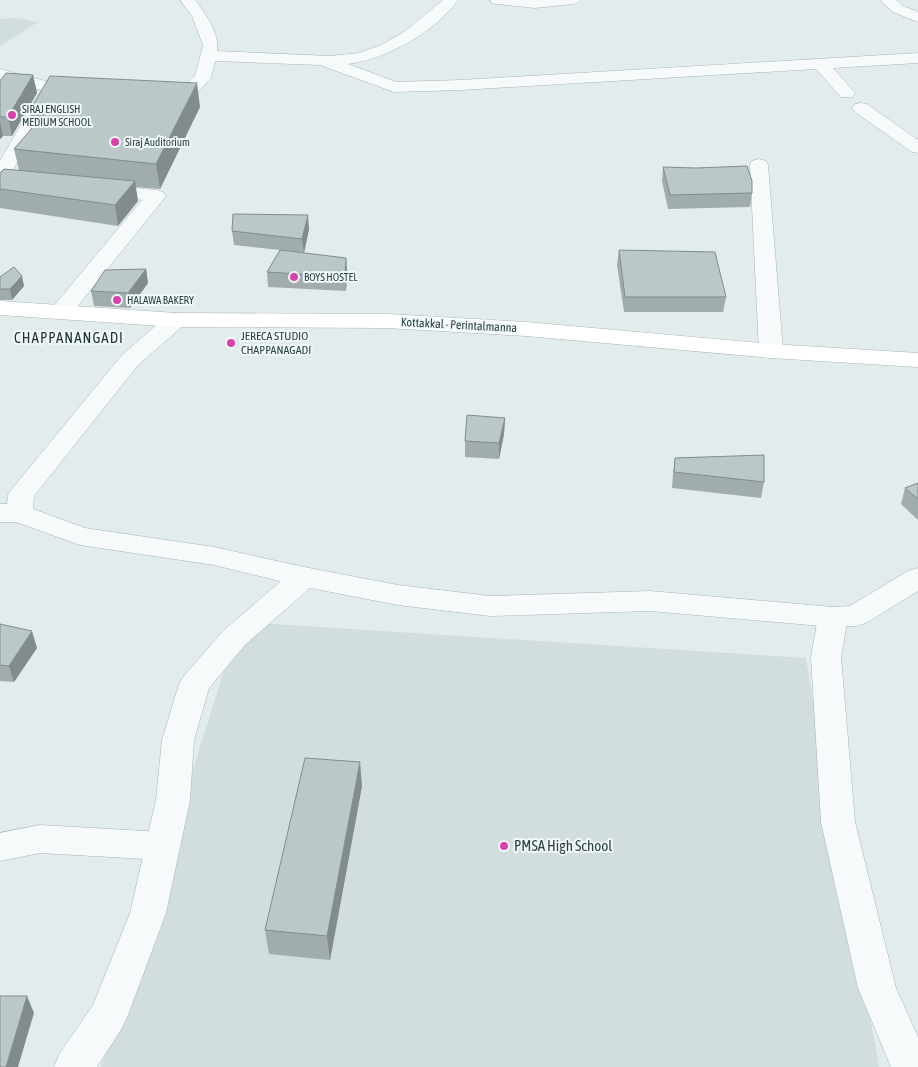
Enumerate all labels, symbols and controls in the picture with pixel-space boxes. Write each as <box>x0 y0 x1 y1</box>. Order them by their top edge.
place label: SIRAJ ENGLISH MEDIUM SCHOOL <box>22 103 92 128</box>
marker: SIRAJ ENGLISH MEDIUM SCHOOL <box>6 109 18 121</box>
marker: Siraj Auditorium <box>109 136 121 148</box>
place label: Siraj Auditorium <box>125 136 190 148</box>
marker: BOYS HOSTEL <box>288 271 300 283</box>
place label: BOYS HOSTEL <box>304 271 358 283</box>
marker: HALAWA BAKERY <box>111 294 123 306</box>
place label: HALAWA BAKERY <box>127 294 194 306</box>
street label: Kottakkal - Perintalmanna <box>401 315 517 335</box>
district label: CHAPPANANGADI <box>14 329 124 346</box>
place label: JERECA STUDIO CHAPPANAGADI <box>241 329 311 357</box>
marker: JERECA STUDIO CHAPPANAGADI <box>225 337 237 349</box>
place label: PMSA High School <box>514 837 612 854</box>
marker: PMSA High School <box>498 840 510 852</box>

